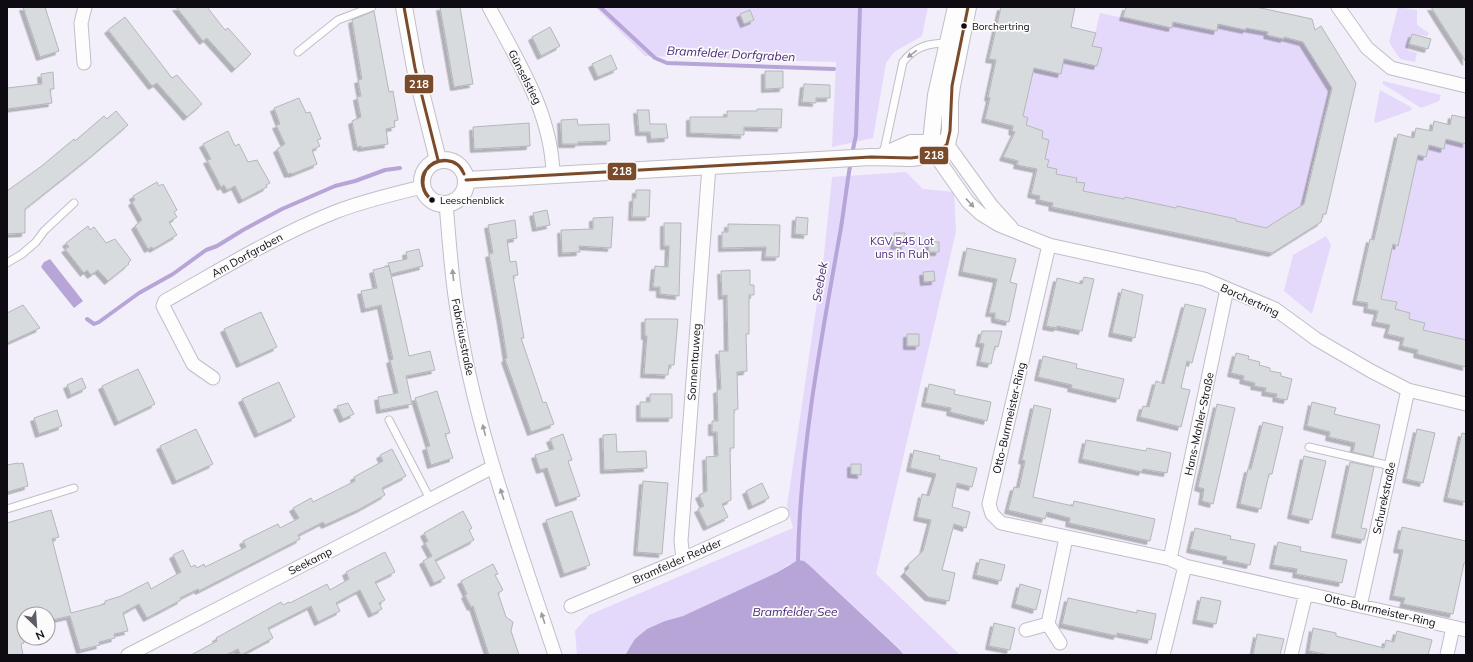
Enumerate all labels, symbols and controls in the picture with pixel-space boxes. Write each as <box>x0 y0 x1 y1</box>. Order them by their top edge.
place label: Borchertring <box>972 20 1030 33</box>
marker: Borchertring <box>959 21 969 31</box>
water label: Bramfelder Dorfgraben <box>666 43 796 64</box>
street label: Günselstieg <box>505 47 545 107</box>
one-way arrow <box>907 49 917 57</box>
line badge: 218 <box>404 74 434 94</box>
text: 218 <box>409 77 429 91</box>
line badge: 218 <box>919 146 949 165</box>
text: 218 <box>924 148 944 162</box>
line badge: 218 <box>607 162 637 181</box>
text: 218 <box>612 164 632 178</box>
place label: Leeschenblick <box>440 194 505 207</box>
marker: Leeschenblick <box>427 195 437 205</box>
one-way arrow <box>965 198 974 208</box>
street label: Am Dorfgraben <box>209 230 285 280</box>
park label: KGV 545 Lot uns in Ruh <box>870 234 934 261</box>
water label: Seebek <box>809 260 831 303</box>
one-way arrow <box>450 269 456 281</box>
street label: Borchertring <box>1218 280 1282 320</box>
street label: Fabriciusstraße <box>449 297 477 377</box>
street label: Sonnentauweg <box>684 323 704 401</box>
street label: Otto-Burrmeister-Ring <box>989 361 1029 475</box>
street label: Hans-Mahler-Straße <box>1181 371 1217 477</box>
one-way arrow <box>480 423 486 436</box>
street label: Schurekstraße <box>1370 461 1398 535</box>
one-way arrow <box>499 488 505 500</box>
street label: Bramfelder Redder <box>630 535 724 587</box>
street label: Seekamp <box>286 544 335 578</box>
street label: Otto-Burrmeister-Ring <box>1323 590 1437 630</box>
water label: Bramfelder See <box>752 604 838 619</box>
north arrow <box>16 606 56 646</box>
one-way arrow <box>540 612 546 624</box>
text: N <box>34 627 47 643</box>

